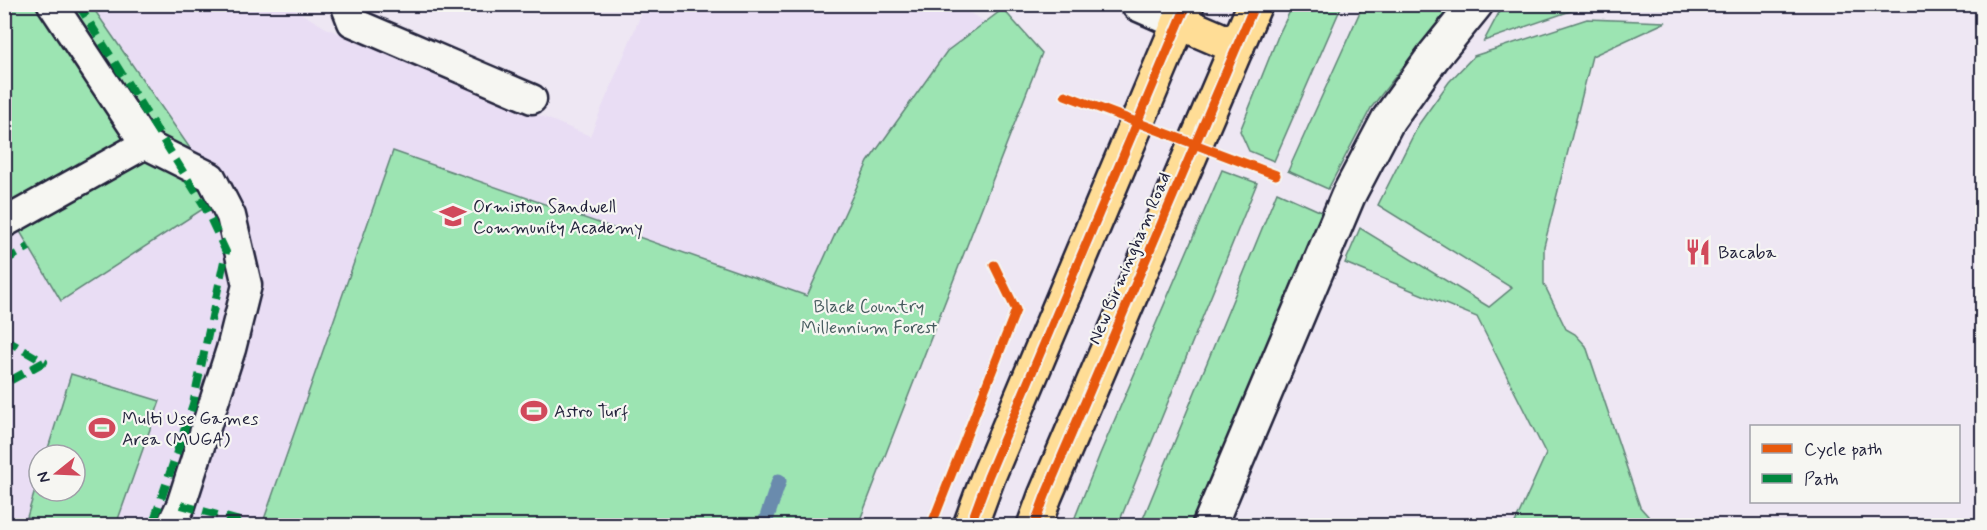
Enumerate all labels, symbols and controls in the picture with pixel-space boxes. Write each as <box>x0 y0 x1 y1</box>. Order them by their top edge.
street label: New Birmingham Road <box>1083 169 1177 348</box>
place label: Ormiston Sandwell Community Academy <box>473 195 643 240</box>
school or university icon: Ormiston Sandwell Community Academy <box>438 201 468 231</box>
restaurant icon: Bacaba <box>1683 237 1713 267</box>
place label: Bacaba <box>1718 241 1776 265</box>
park label: Black Country Millennium Forest <box>801 295 938 340</box>
sports icon: Astro Turf <box>519 396 549 426</box>
place label: Astro Turf <box>554 400 628 424</box>
place label: Multi Use Games Area (MUGA) <box>122 407 258 452</box>
sports icon: Multi Use Games Area (MUGA) <box>87 413 117 443</box>
legend <box>1750 425 1960 503</box>
text: Cycle path <box>1804 438 1882 462</box>
north arrow <box>27 443 87 503</box>
text: Path <box>1804 468 1839 492</box>
text: N <box>33 469 56 485</box>

